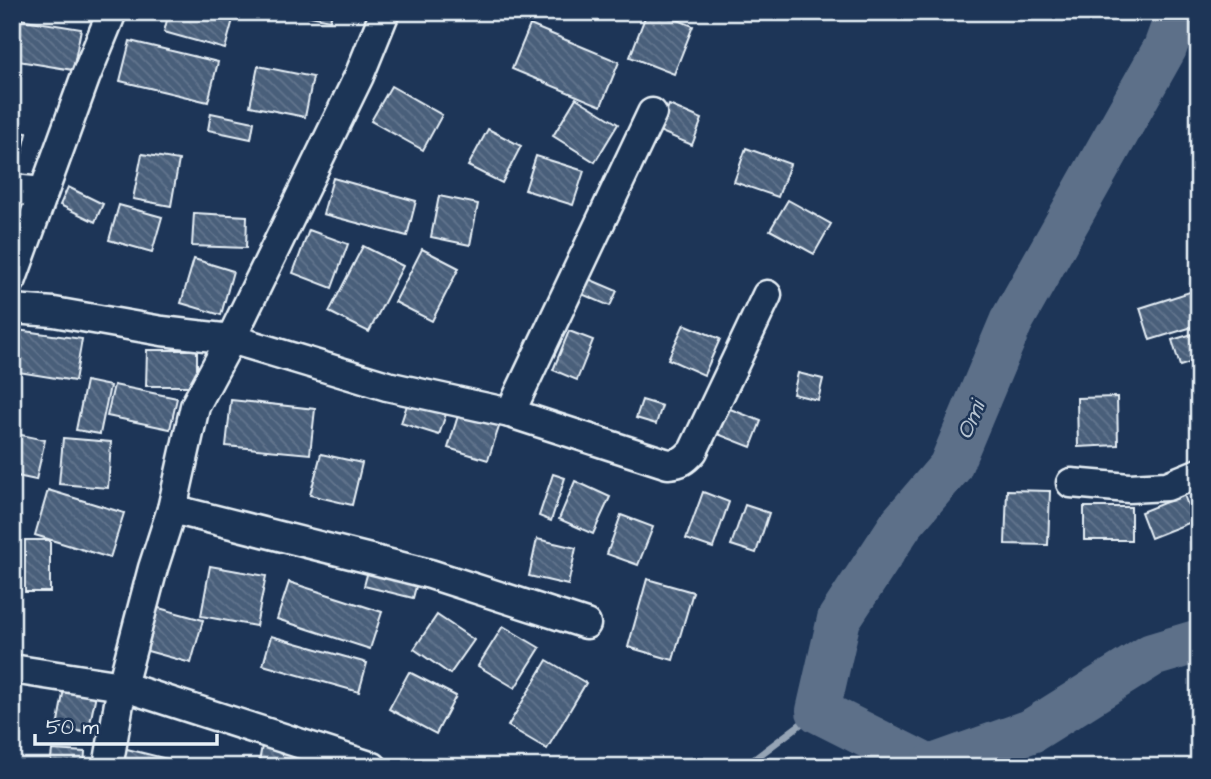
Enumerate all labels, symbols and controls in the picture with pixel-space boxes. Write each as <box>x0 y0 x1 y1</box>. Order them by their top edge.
water label: Omi <box>948 393 995 445</box>
scale bar <box>35 702 217 746</box>
text: 50 m <box>46 713 100 742</box>

